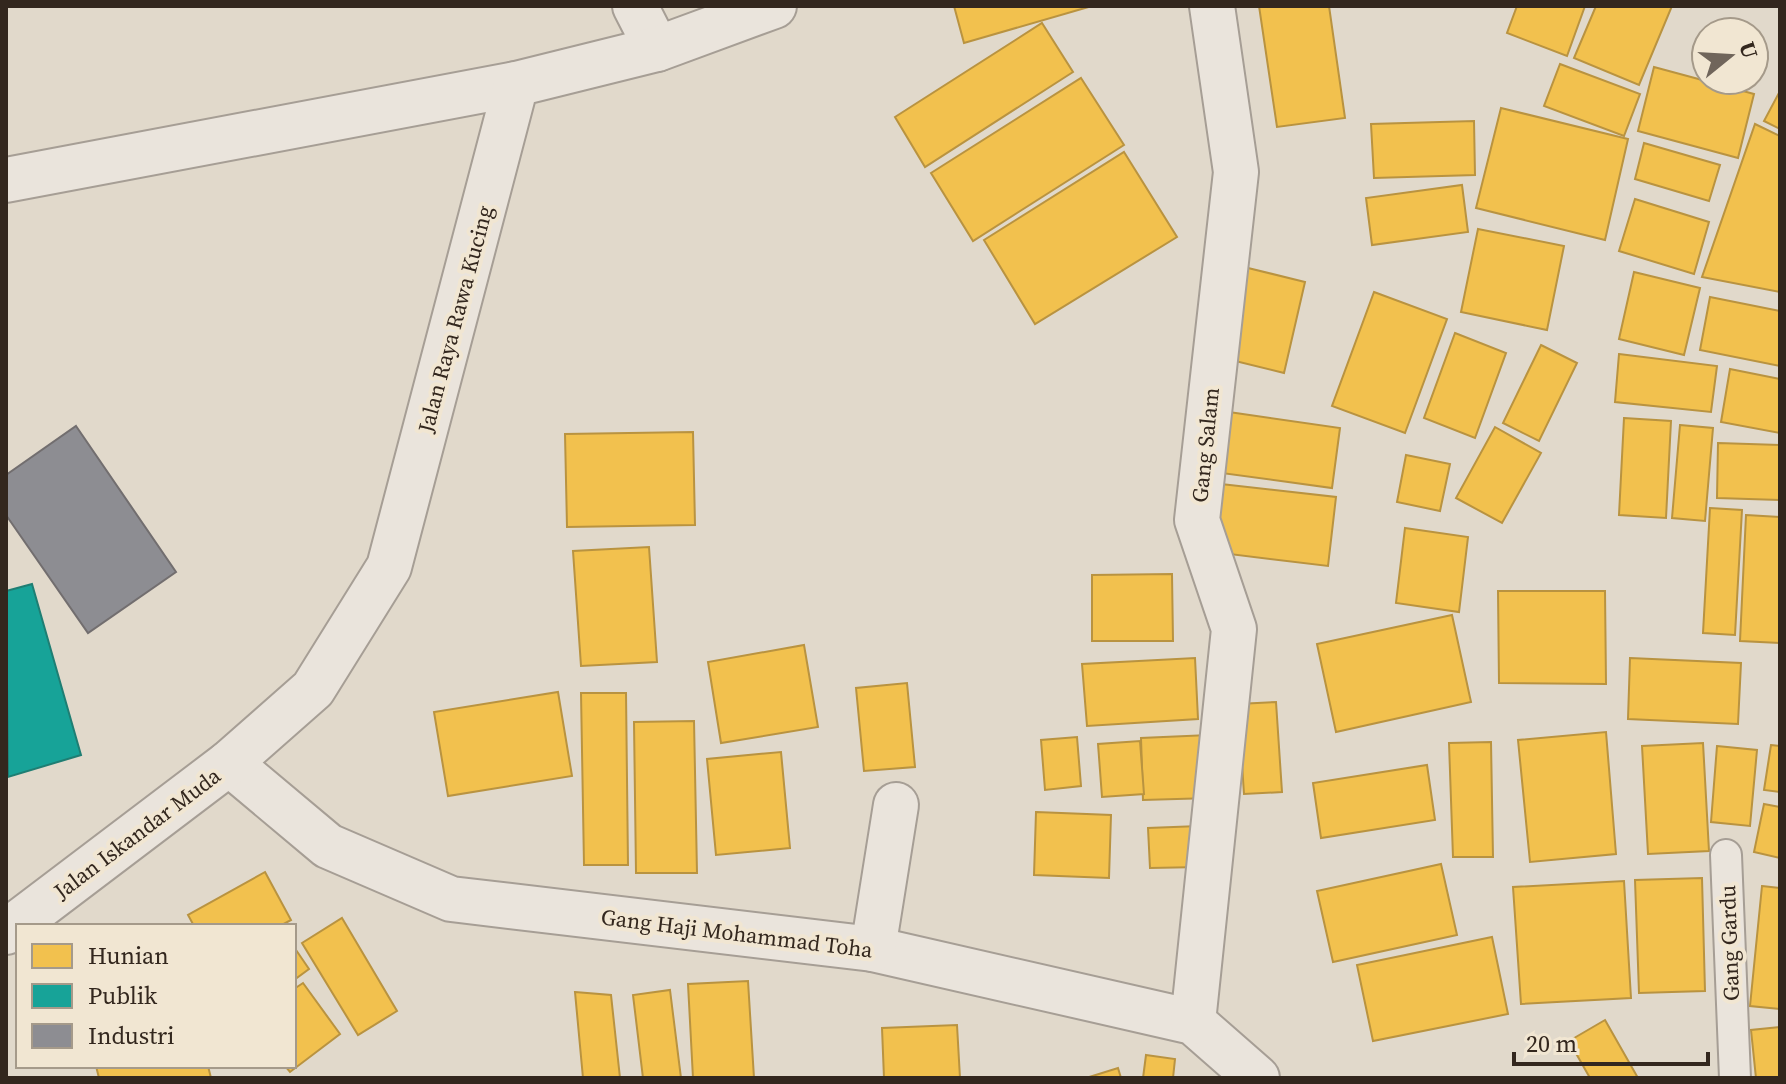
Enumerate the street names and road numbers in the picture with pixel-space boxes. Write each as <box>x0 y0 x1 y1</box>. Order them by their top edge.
street label: Jalan Raya Rawa Kucing <box>410 202 500 437</box>
street label: Gang Salam <box>1184 386 1226 504</box>
street label: Jalan Iskandar Muda <box>47 760 227 906</box>
street label: Gang Gardu <box>1712 884 1746 1002</box>
street label: Gang Haji Mohammad Toha <box>599 901 875 965</box>

